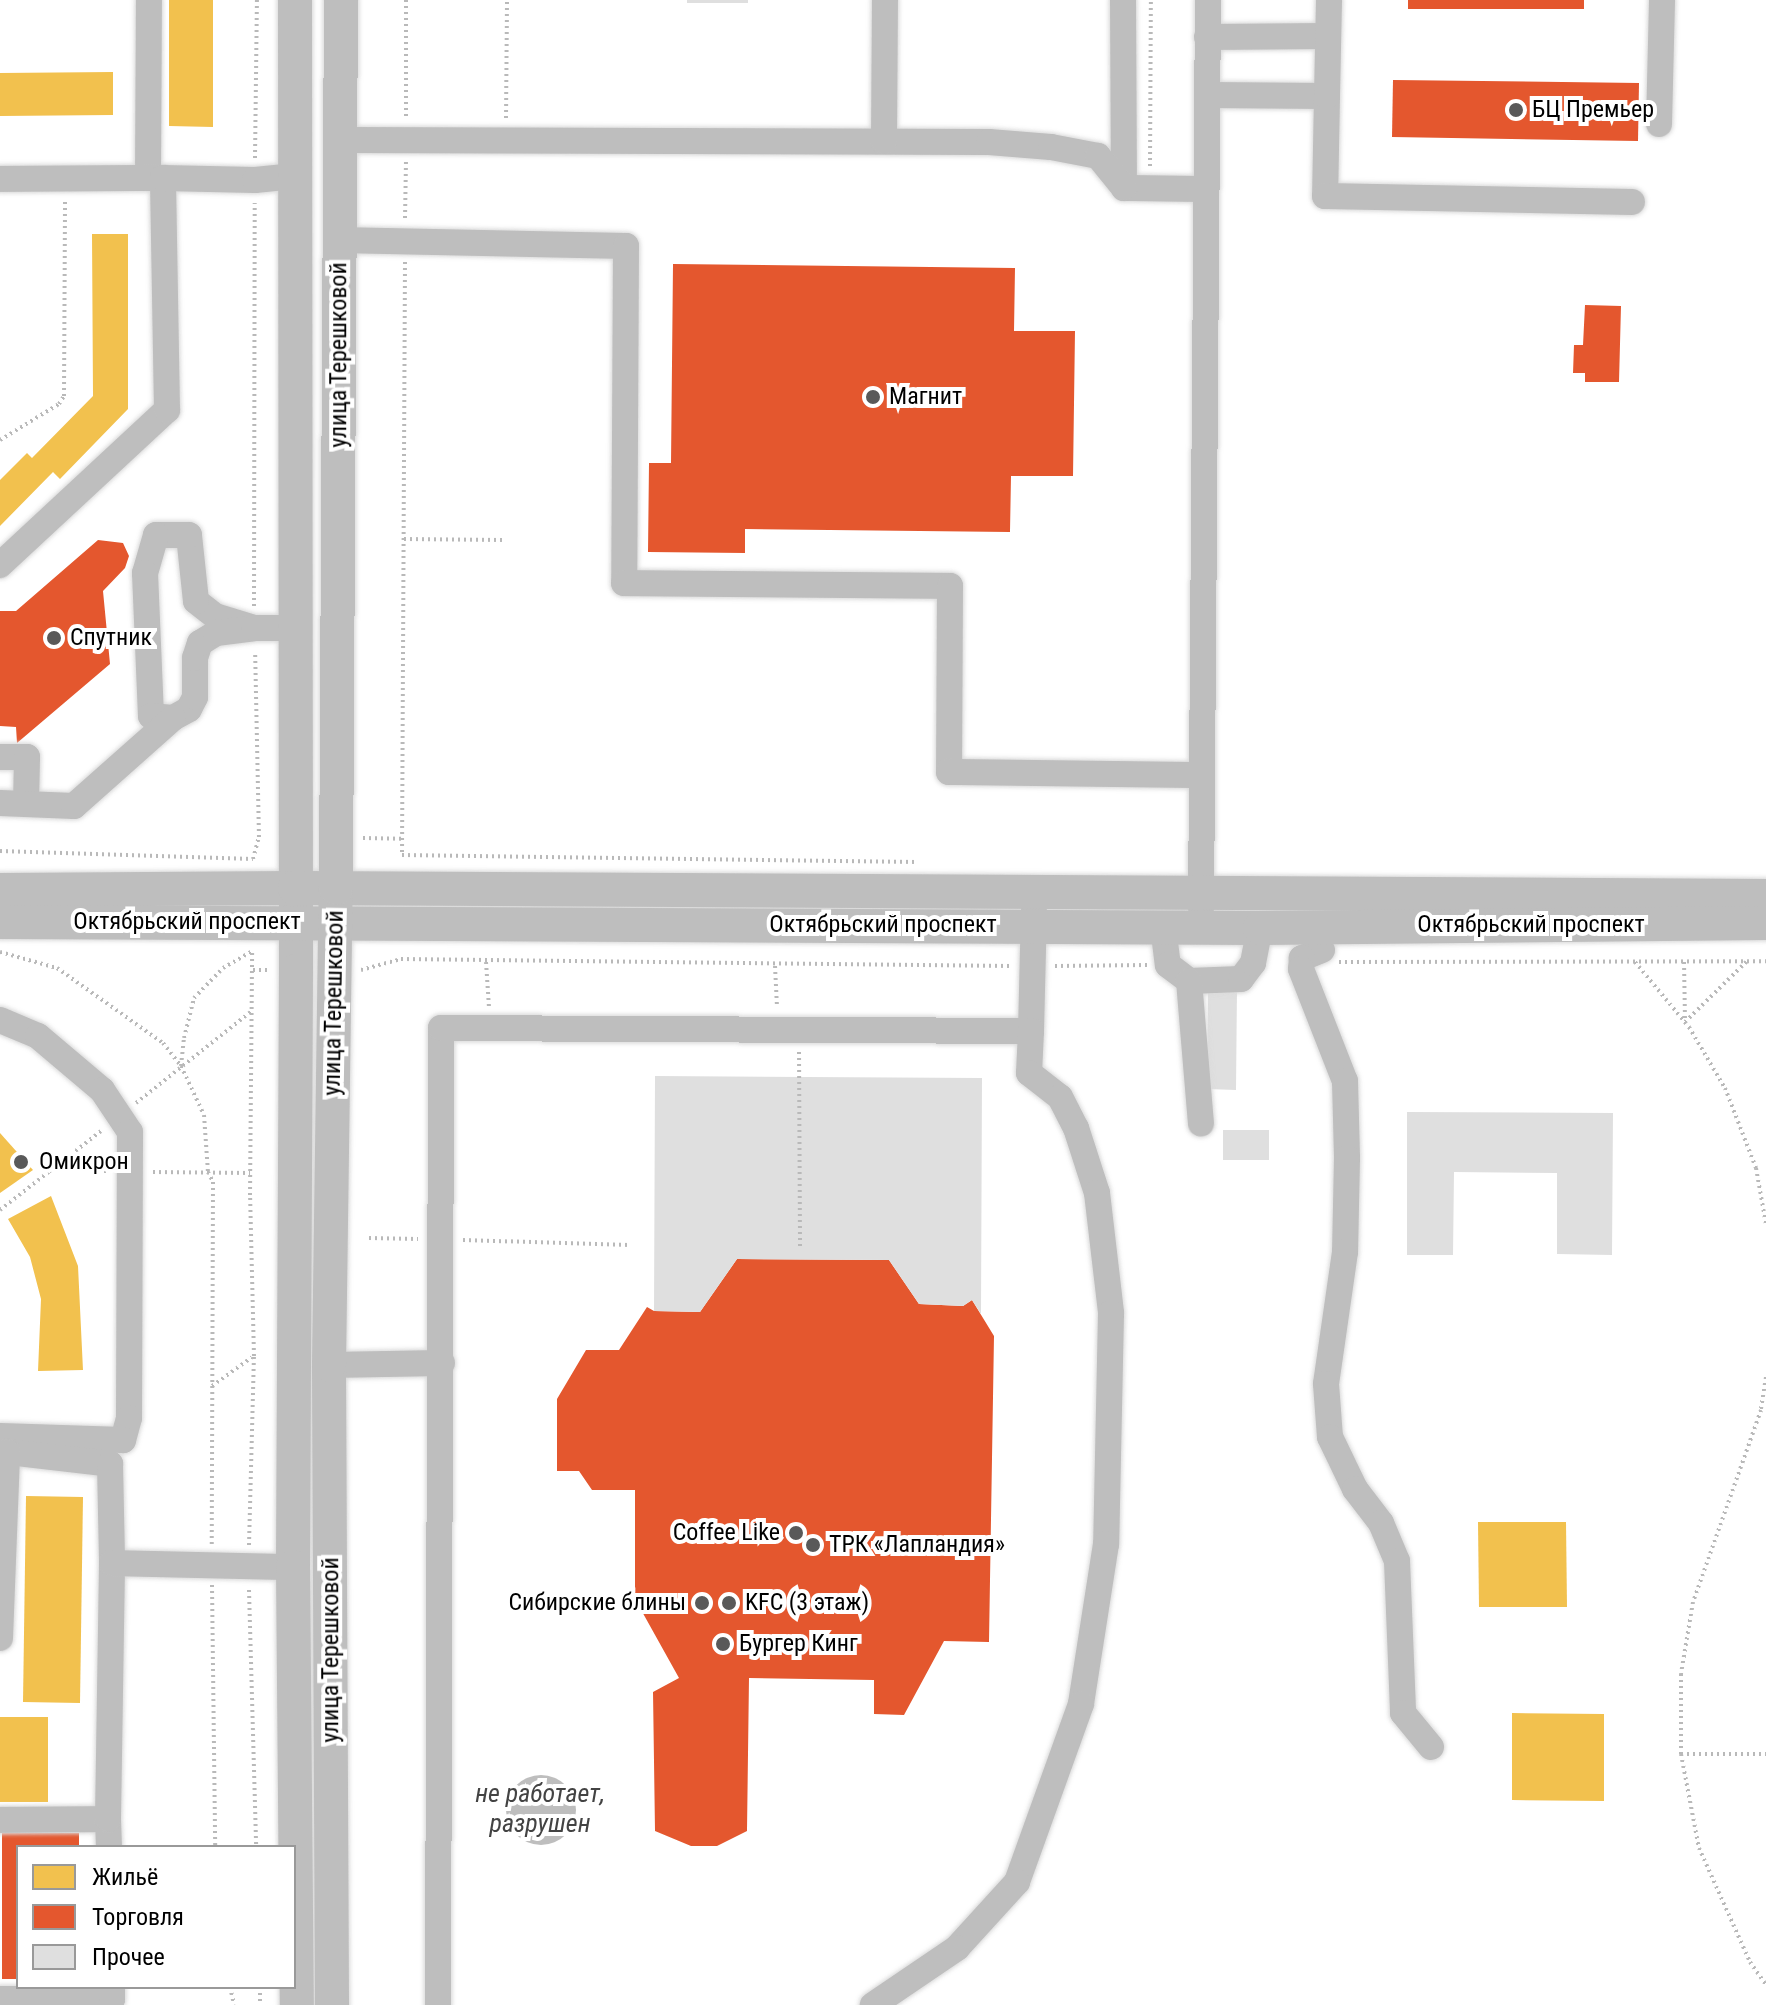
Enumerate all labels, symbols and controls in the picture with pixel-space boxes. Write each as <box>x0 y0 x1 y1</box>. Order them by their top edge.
place label: БЦ Премьер <box>1532 96 1654 124</box>
marker: БЦ Премьер <box>1507 101 1525 119</box>
street label: улица Терешковой <box>325 262 353 448</box>
place label: Магнит <box>889 383 962 411</box>
marker: Магнит <box>864 388 882 406</box>
place label: Спутник <box>70 624 152 652</box>
marker: Спутник <box>45 629 63 647</box>
street label: Октябрьский проспект <box>73 908 301 936</box>
street label: улица Терешковой <box>318 910 350 1096</box>
street label: Октябрьский проспект <box>769 911 997 939</box>
street label: Октябрьский проспект <box>1417 911 1645 939</box>
place label: Омикрон <box>39 1148 129 1176</box>
marker: Омикрон <box>10 1151 32 1173</box>
place label: Coffee Like <box>673 1519 780 1547</box>
marker: Coffee Like <box>787 1524 805 1542</box>
place label: ТРК «Лапландия» <box>829 1531 1005 1559</box>
marker: ТРК «Лапландия» <box>804 1536 822 1554</box>
street label: улица Терешковой <box>317 1557 345 1743</box>
place label: Сибирские блины <box>508 1589 686 1617</box>
place label: KFC (3 этаж) <box>745 1589 869 1617</box>
marker: Сибирские блины <box>693 1594 711 1612</box>
marker: KFC (3 этаж) <box>720 1594 738 1612</box>
place label: Бургер Кинг <box>739 1630 858 1658</box>
marker: Бургер Кинг <box>714 1635 732 1653</box>
water label: не работает, разрушен <box>475 1778 605 1840</box>
legend <box>16 1845 296 1989</box>
text: Жильё <box>92 1863 158 1891</box>
text: Торговля <box>92 1903 184 1931</box>
text: Прочее <box>92 1943 165 1971</box>

